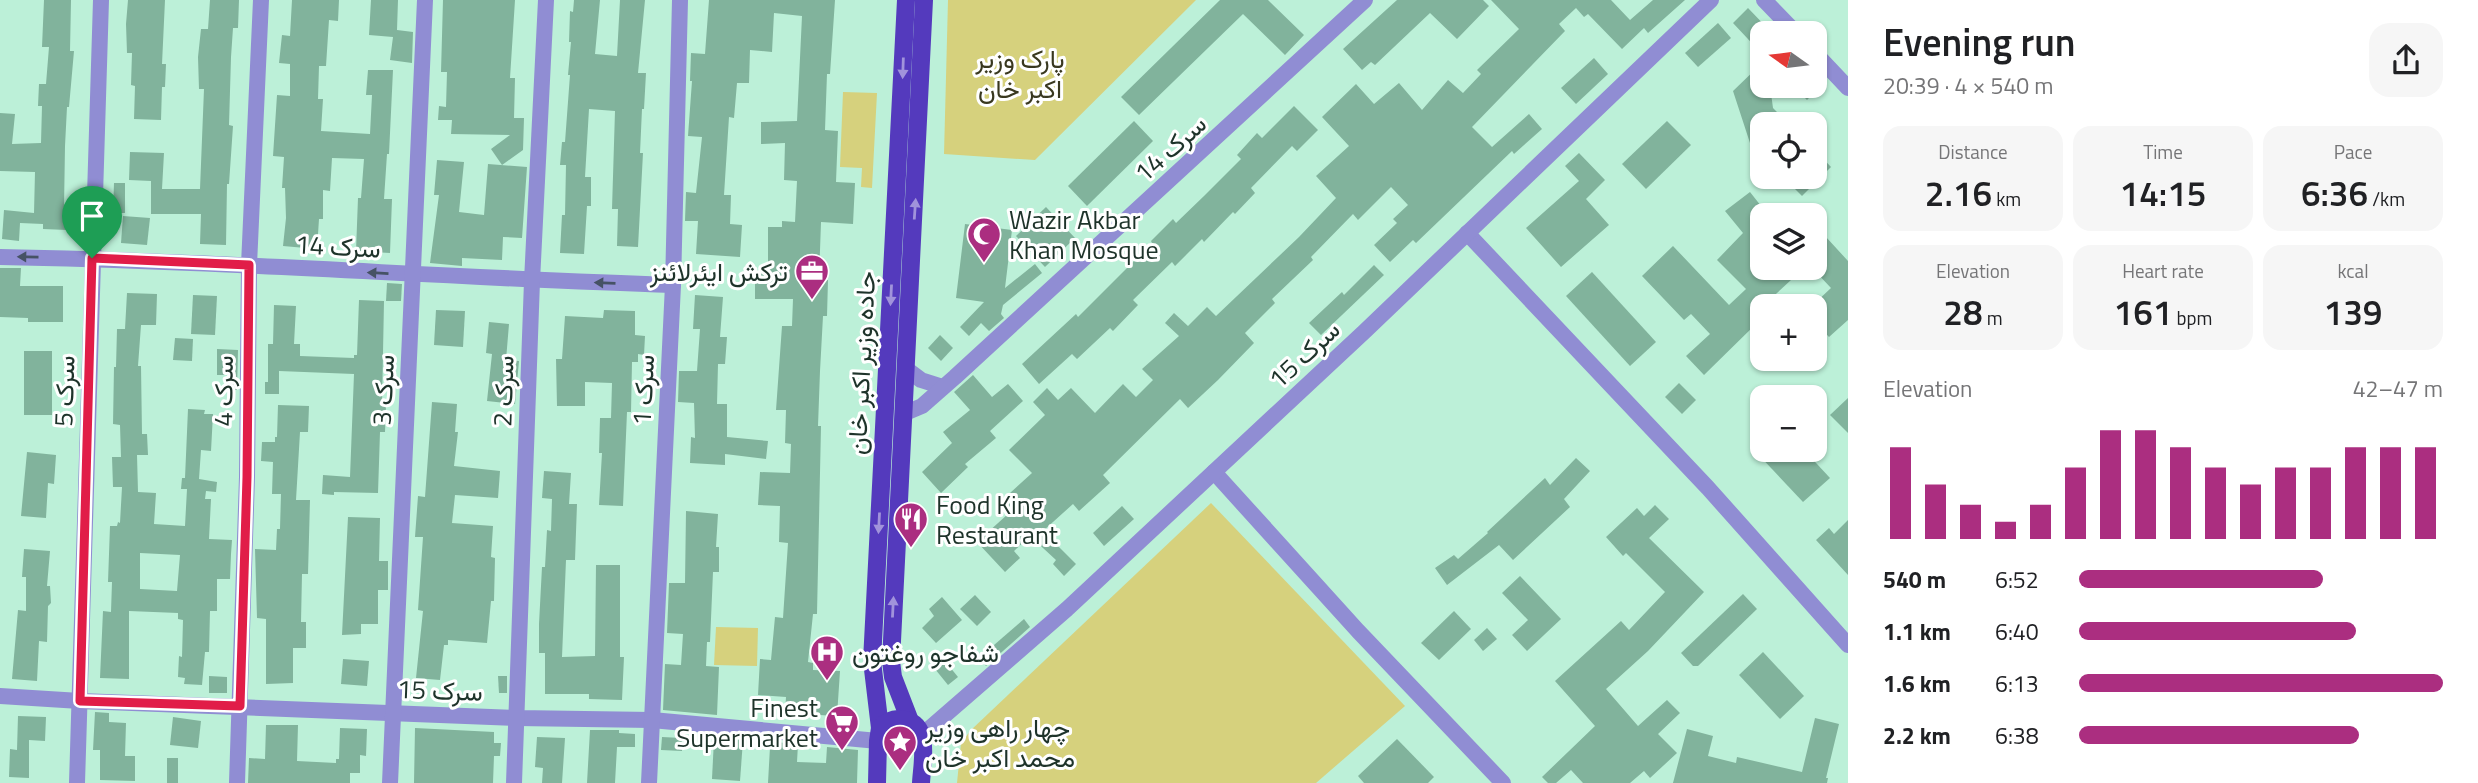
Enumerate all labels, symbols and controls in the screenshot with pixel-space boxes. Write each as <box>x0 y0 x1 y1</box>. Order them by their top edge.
text: Evening run <box>1883 13 2076 71</box>
north arrow <box>1750 21 1827 98</box>
map controls <box>1750 21 1827 462</box>
button: share <box>2369 23 2443 97</box>
park label: پارک وزیر اکبر خان <box>974 39 1065 108</box>
one-way arrow <box>898 57 909 79</box>
text: 20:39 · 4 × 540 m <box>1883 68 2053 103</box>
street label: سرک 14 <box>1125 105 1215 191</box>
button: locate <box>1750 112 1827 189</box>
text: Distance <box>1938 137 2008 166</box>
text: Time <box>2143 137 2183 166</box>
text: Pace <box>2334 137 2372 166</box>
text: 2.16 <box>1925 166 1992 220</box>
text: 14:15 <box>2120 166 2206 220</box>
text: 6:36 <box>2301 166 2368 220</box>
text: km <box>1992 184 2021 213</box>
text: /km <box>2368 184 2405 213</box>
pin <box>62 186 122 258</box>
icon: arrive <box>73 197 111 235</box>
one-way arrow <box>910 198 921 220</box>
place label: Wazir Akbar Khan Mosque <box>1009 200 1159 269</box>
button: layers <box>1750 203 1827 280</box>
mosque icon: Wazir Akbar Khan Mosque <box>965 215 1003 264</box>
street label: سرک 14 <box>294 224 382 268</box>
one-way arrow <box>17 251 39 263</box>
place label: ترکش ایئرلائنز <box>649 252 788 291</box>
office icon: ترکش ایئرلائنز <box>793 252 831 301</box>
text: Elevation <box>1936 256 2010 285</box>
text: Heart rate <box>2122 256 2204 285</box>
text: kcal <box>2337 256 2369 285</box>
one-way arrow <box>366 267 388 278</box>
street label: جاده وزیر اکبر خان <box>837 270 885 456</box>
one-way arrow <box>594 277 616 288</box>
one-way arrow <box>886 285 897 307</box>
text: 28 <box>1943 285 1983 339</box>
text: 161 <box>2114 285 2172 339</box>
text: 139 <box>2324 285 2382 339</box>
button: + <box>1750 294 1827 371</box>
text: m <box>1983 303 2003 332</box>
text: bpm <box>2172 303 2212 332</box>
street label: سرک 15 <box>1259 310 1349 398</box>
street label: سرک 3 <box>362 353 404 427</box>
street label: سرک 1 <box>622 353 664 427</box>
street label: سرک 5 <box>43 355 85 427</box>
street label: سرک 4 <box>203 355 243 427</box>
street label: سرک 2 <box>482 355 524 427</box>
text: Elevation <box>1883 371 1972 406</box>
text: 42–47 m <box>2353 371 2443 406</box>
button: − <box>1750 385 1827 462</box>
place label: Food King Restaurant <box>936 485 1058 554</box>
restaurant icon: Food King Restaurant <box>892 500 930 549</box>
one-way arrow <box>873 512 884 534</box>
text: 540 m <box>1883 562 1946 597</box>
text: 6:52 <box>1995 562 2039 597</box>
one-way arrow <box>888 596 899 618</box>
text: 1.1 km <box>1883 614 1951 649</box>
text: 6:40 <box>1995 614 2039 649</box>
hospital icon: شفاجو روغتون <box>808 633 846 682</box>
place label: شفاجو روغتون <box>852 633 999 672</box>
text: 1.6 km <box>1883 666 1951 701</box>
text: 6:13 <box>1995 666 2039 701</box>
street label: سرک 15 <box>396 669 484 711</box>
place label: Finest Supermarket <box>676 688 818 757</box>
supermarket icon: Finest Supermarket <box>823 703 861 752</box>
place label: چهار راهی وزیر محمد اکبر خان <box>924 708 1075 777</box>
text: 2.2 km <box>1883 718 1951 753</box>
text: 6:38 <box>1995 718 2039 753</box>
place icon: چهار راهی وزیر محمد اکبر خان <box>881 723 919 772</box>

